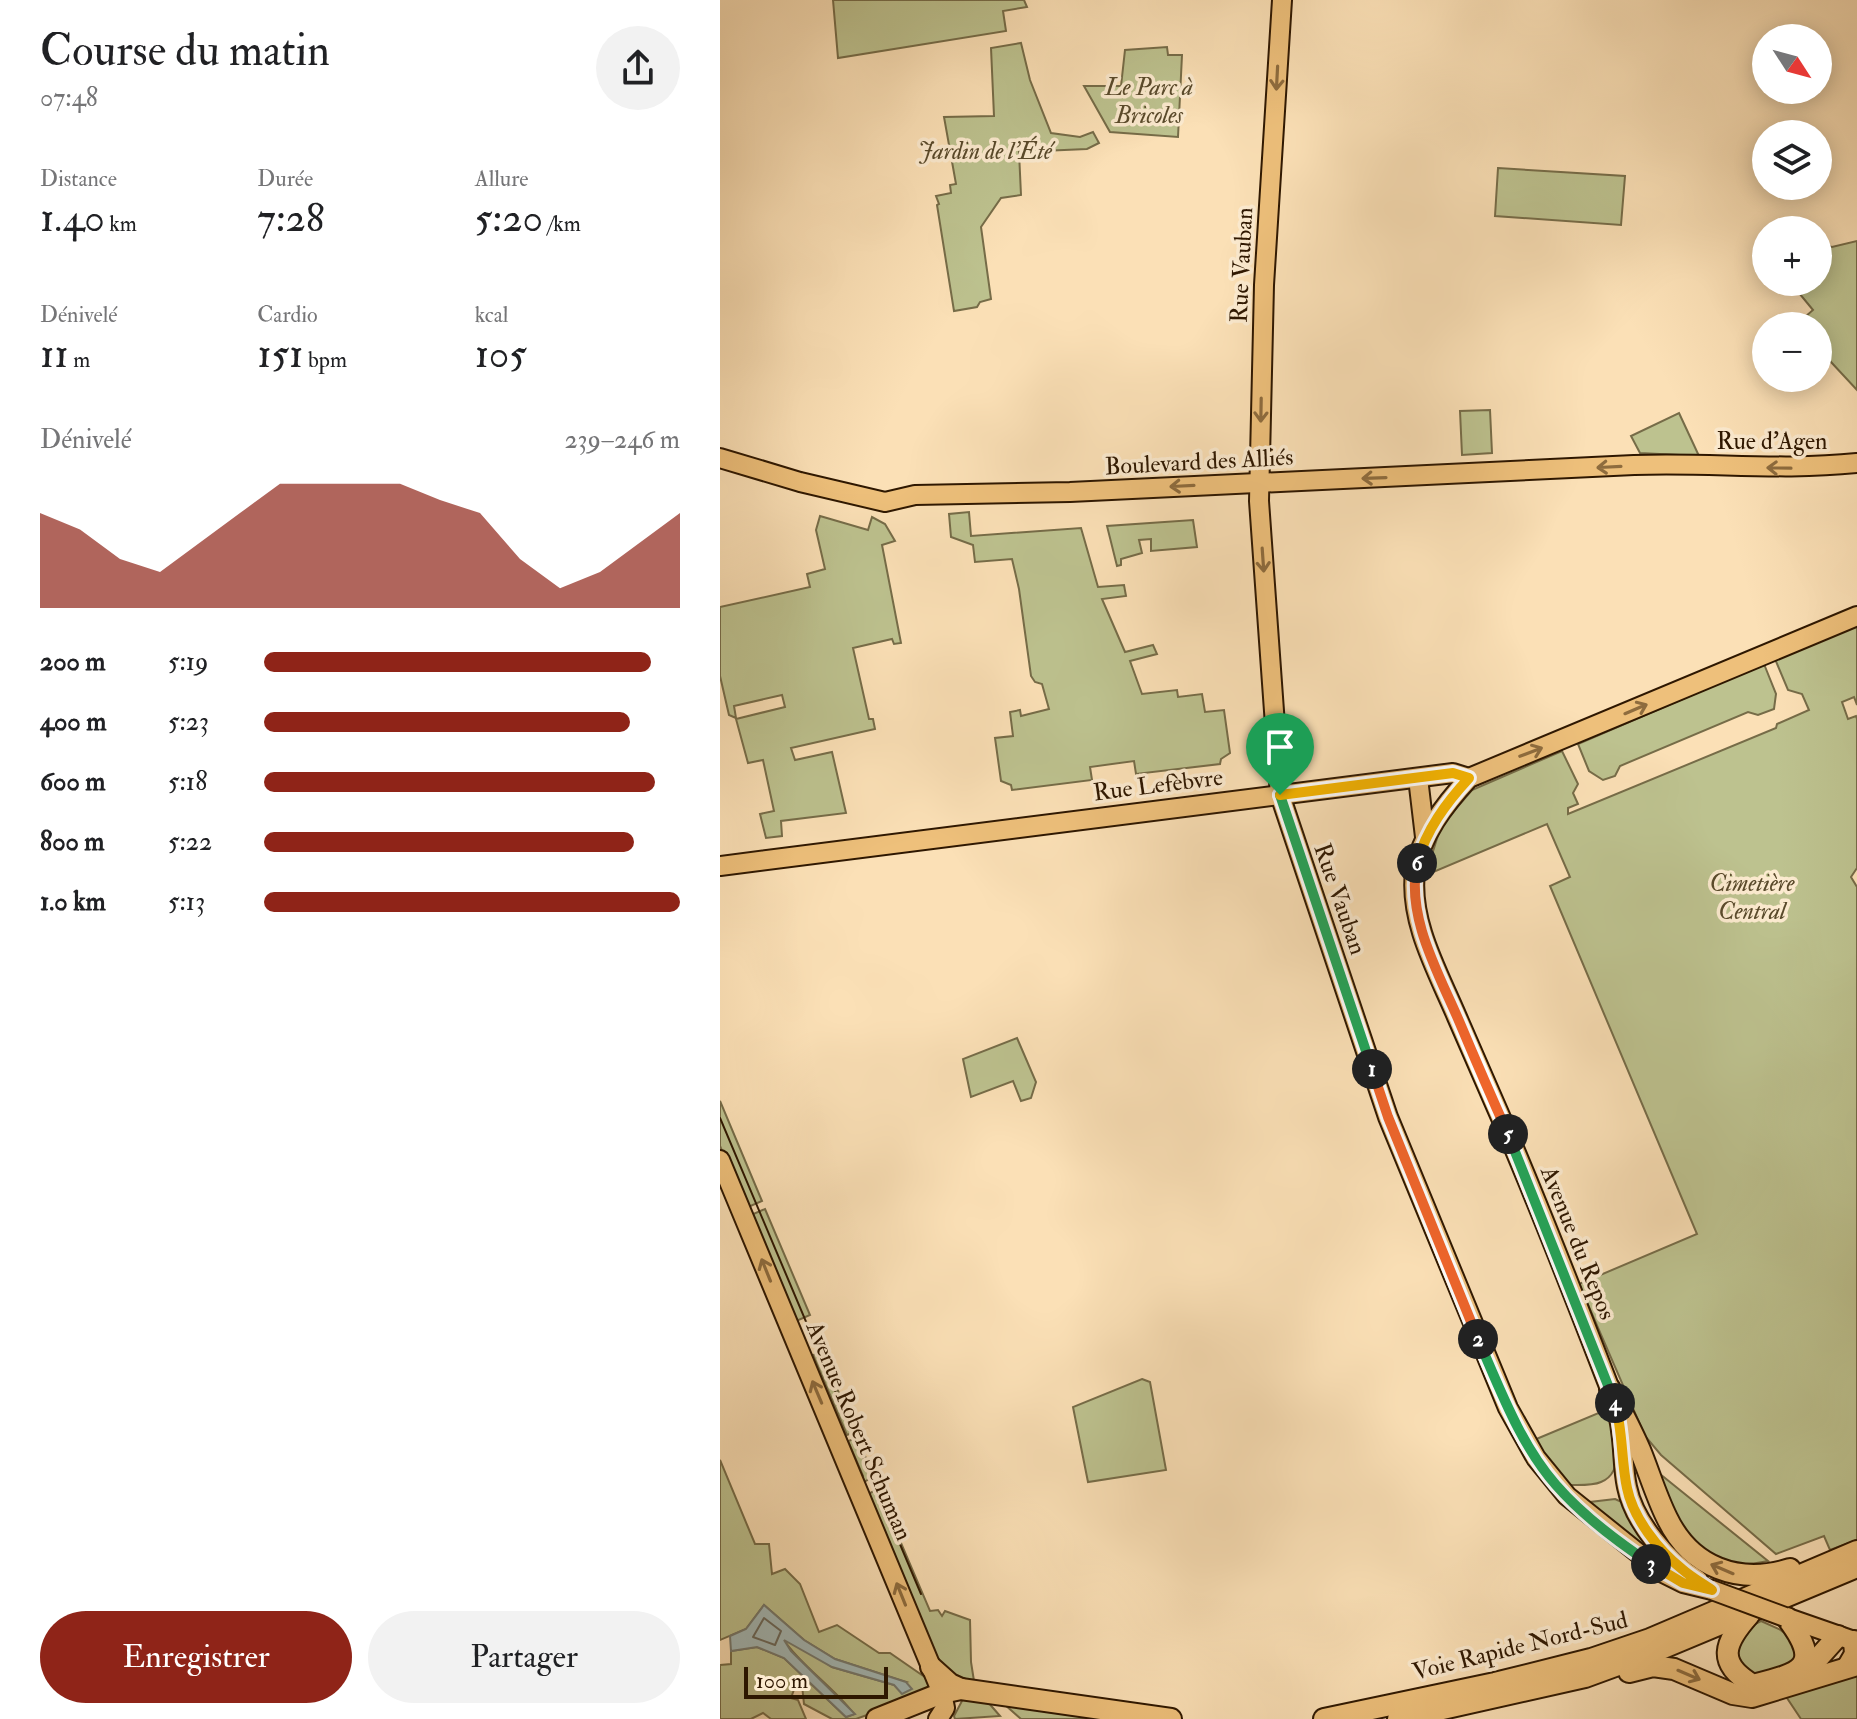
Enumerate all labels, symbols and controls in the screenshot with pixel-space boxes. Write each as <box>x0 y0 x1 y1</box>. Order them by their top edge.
text: Course du matin <box>40 24 330 79</box>
north arrow <box>1752 24 1832 104</box>
map controls <box>1752 24 1832 392</box>
button: share <box>596 26 680 110</box>
one-way arrow <box>1269 64 1284 91</box>
park label: Le Parc à Bricoles <box>1104 72 1193 131</box>
text: 07:48 <box>40 82 98 114</box>
button: layers <box>1752 120 1832 200</box>
park label: Jardin de l'Été <box>918 135 1056 167</box>
text: Distance <box>40 165 117 193</box>
text: Durée <box>257 165 313 193</box>
text: Allure <box>475 165 529 193</box>
text: 1.40 <box>40 193 105 244</box>
text: 7:28 <box>257 193 325 244</box>
text: 5:20 <box>475 193 543 244</box>
street label: Rue Vauban <box>1223 206 1261 324</box>
text: km <box>105 210 137 238</box>
text: /km <box>543 210 581 238</box>
button: + <box>1752 216 1832 296</box>
text: Dénivelé <box>40 301 117 329</box>
text: Cardio <box>257 301 318 329</box>
text: kcal <box>475 301 508 329</box>
button: − <box>1752 312 1832 392</box>
text: 11 <box>40 329 69 380</box>
text: 151 <box>257 329 303 380</box>
text: 105 <box>475 329 527 380</box>
text: m <box>69 346 90 374</box>
text: bpm <box>303 346 347 374</box>
one-way arrow <box>1254 396 1269 423</box>
text: Dénivelé <box>40 424 132 456</box>
text: 239–246 m <box>564 424 680 456</box>
street label: Rue d'Agen <box>1717 426 1827 457</box>
street label: Boulevard des Alliés <box>1104 442 1294 482</box>
one-way arrow <box>1596 459 1623 474</box>
one-way arrow <box>1766 460 1793 475</box>
one-way arrow <box>1361 470 1388 485</box>
one-way arrow <box>1169 479 1196 494</box>
one-way arrow <box>1256 546 1271 573</box>
text: 200 m <box>40 646 105 678</box>
text: 5:19 <box>168 646 208 678</box>
one-way arrow <box>1624 700 1648 715</box>
text: 400 m <box>40 706 106 738</box>
text: 5:23 <box>168 706 209 738</box>
pin <box>1246 713 1314 795</box>
icon: arrive <box>1258 725 1302 769</box>
one-way arrow <box>1518 743 1543 758</box>
street label: Rue Lefèbvre <box>1091 762 1225 808</box>
text: 600 m <box>40 766 105 798</box>
text: 5:18 <box>168 766 207 798</box>
text: 800 m <box>40 826 105 858</box>
text: 5:22 <box>168 826 212 858</box>
street label: Rue Vauban <box>1307 839 1373 959</box>
pin: 6 <box>1397 843 1437 883</box>
text: 6 <box>1411 849 1423 877</box>
park label: Cimetière Central <box>1710 868 1795 927</box>
text: 1.0 km <box>40 886 106 918</box>
text: 5:13 <box>168 886 205 918</box>
pin: 1 <box>1352 1049 1392 1089</box>
text: 1 <box>1368 1055 1376 1083</box>
pin: 5 <box>1488 1114 1528 1154</box>
text: 5 <box>1503 1120 1513 1148</box>
street label: Avenue du Repos <box>1533 1161 1623 1324</box>
one-way arrow <box>757 1258 772 1283</box>
street label: Avenue Robert Schuman <box>798 1316 919 1545</box>
pin: 2 <box>1458 1319 1498 1359</box>
text: 2 <box>1472 1325 1484 1353</box>
one-way arrow <box>809 1380 824 1405</box>
pin: 4 <box>1595 1383 1635 1423</box>
text: 4 <box>1609 1389 1621 1417</box>
pin: 3 <box>1631 1544 1671 1584</box>
text: 3 <box>1647 1550 1655 1578</box>
one-way arrow <box>1710 1560 1735 1575</box>
one-way arrow <box>893 1583 908 1607</box>
street label: Voie Rapide Nord-Sud <box>1409 1604 1631 1688</box>
button: Enregistrer <box>40 1611 352 1703</box>
button: Partager <box>368 1611 680 1703</box>
scale bar <box>744 1663 888 1699</box>
text: 100 m <box>756 1667 808 1695</box>
one-way arrow <box>1676 1668 1701 1683</box>

